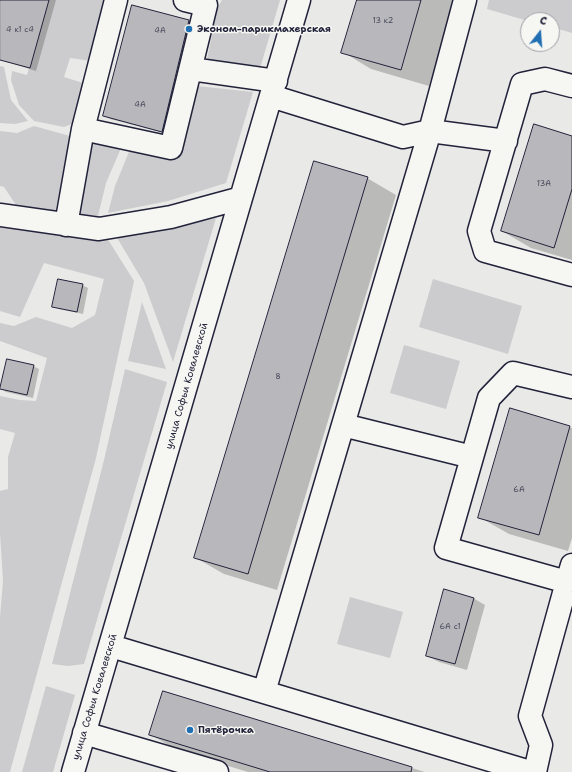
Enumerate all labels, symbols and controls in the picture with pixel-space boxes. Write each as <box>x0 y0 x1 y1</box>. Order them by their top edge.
north arrow <box>520 12 560 52</box>
text: С <box>538 13 549 29</box>
house number: 13 к2 <box>373 16 393 26</box>
place label: Эконом-парикмахерская <box>197 23 331 35</box>
marker: Эконом-парикмахерская <box>184 24 194 34</box>
house number: 4 к1 с4 <box>6 25 34 35</box>
house number: 4А <box>154 26 166 36</box>
house number: 4А <box>134 100 146 110</box>
house number: 13А <box>537 179 551 189</box>
street label: улица Софьи Ковалевской <box>163 321 211 451</box>
house number: 8 <box>275 372 281 382</box>
house number: 6А <box>513 485 525 495</box>
house number: 6А с1 <box>440 622 460 632</box>
street label: улица Софьи Ковалевской <box>70 633 120 761</box>
place label: Пятёрочка <box>198 724 254 736</box>
marker: Пятёрочка <box>185 725 195 735</box>

